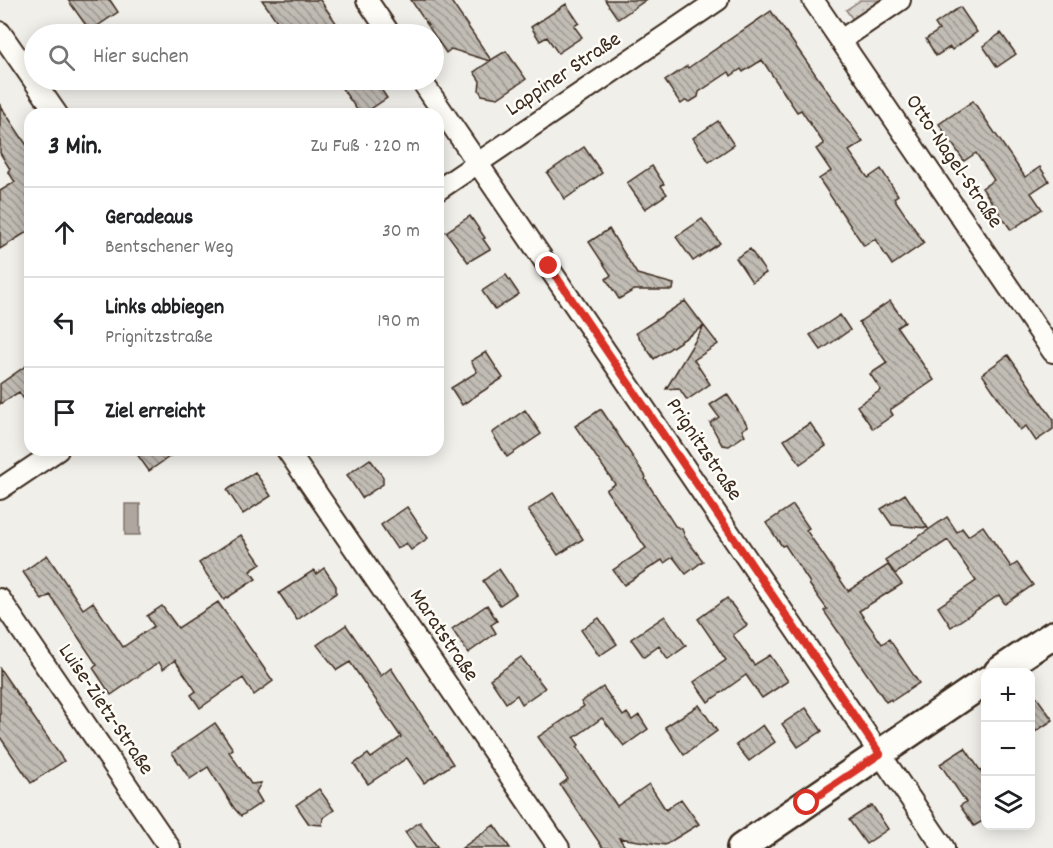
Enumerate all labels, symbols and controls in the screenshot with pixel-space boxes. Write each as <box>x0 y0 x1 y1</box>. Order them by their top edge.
search box <box>24 24 444 90</box>
street label: Lappiner Straße <box>500 25 628 125</box>
icon: search <box>45 41 78 74</box>
text: Hier suchen <box>93 42 189 73</box>
street label: Otto-Nagel-Straße <box>897 89 1009 235</box>
text: 3 Min. <box>48 129 102 166</box>
text: Zu Fuß · 220 m <box>311 133 420 161</box>
text: Geradeaus <box>105 203 193 234</box>
icon: ahead <box>48 216 81 249</box>
text: 30 m <box>382 218 420 246</box>
text: Bentschener Weg <box>105 234 233 262</box>
route end <box>535 252 561 278</box>
text: Links abbiegen <box>105 293 224 324</box>
icon: left <box>48 306 81 339</box>
text: 190 m <box>377 308 420 336</box>
text: Prignitzstraße <box>105 324 213 352</box>
street label: Prignitzstraße <box>657 392 749 508</box>
icon: arrive <box>48 396 81 429</box>
text: Ziel erreicht <box>105 397 205 428</box>
street label: Maratstraße <box>401 583 485 689</box>
street label: Luise-Zietz-Straße <box>49 638 161 782</box>
map controls <box>981 668 1035 830</box>
button: + <box>981 668 1035 722</box>
button: − <box>981 722 1035 776</box>
button: layers <box>981 776 1035 830</box>
route start <box>793 789 819 815</box>

